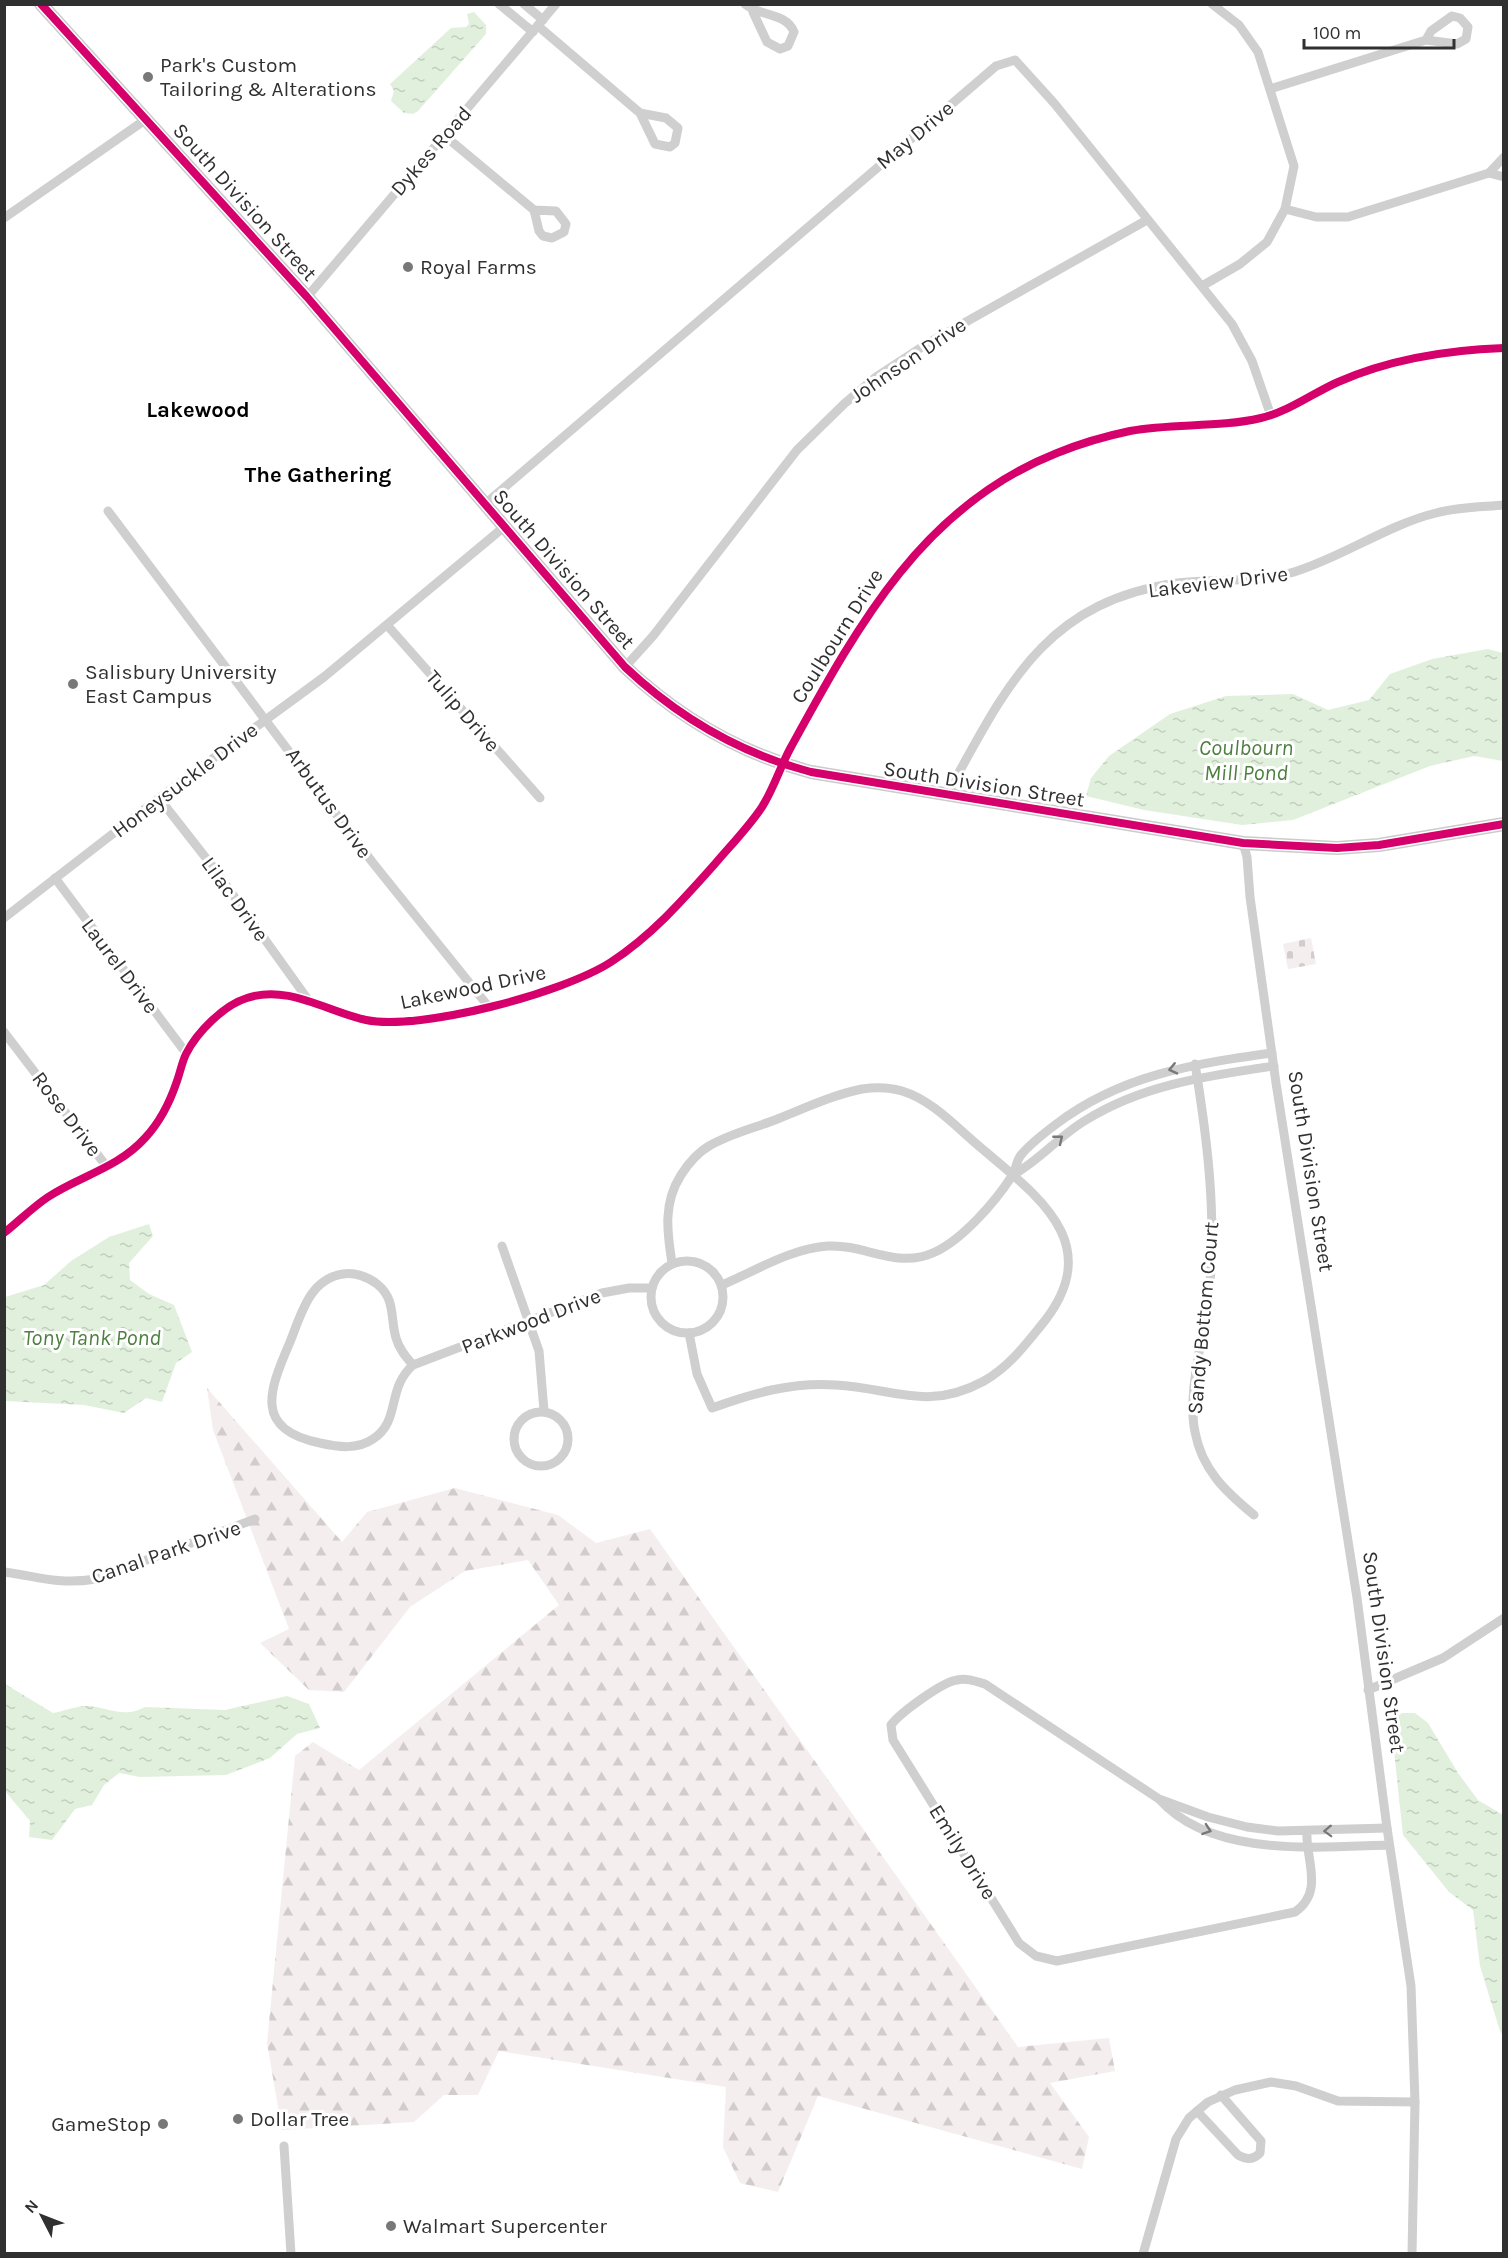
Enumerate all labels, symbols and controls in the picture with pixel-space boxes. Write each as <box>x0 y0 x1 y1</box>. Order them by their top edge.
scale bar <box>1304 12 1454 50</box>
text: 100 m <box>1313 22 1361 44</box>
place label: Park's Custom Tailoring & Alterations <box>160 53 377 101</box>
marker: Park's Custom Tailoring & Alterations <box>141 70 155 84</box>
street label: May Drive <box>872 96 958 174</box>
street label: Dykes Road <box>386 101 476 201</box>
street label: South Division Street <box>168 118 322 286</box>
place label: Royal Farms <box>420 255 537 279</box>
marker: Royal Farms <box>401 260 415 274</box>
street label: Johnson Drive <box>846 312 970 408</box>
district label: Lakewood <box>146 397 250 423</box>
district label: The Gathering <box>245 462 392 488</box>
street label: South Division Street <box>488 484 640 654</box>
street label: Lakeview Drive <box>1147 562 1289 602</box>
street label: Coulbourn Drive <box>786 564 888 708</box>
place label: Salisbury University East Campus <box>85 660 277 708</box>
street label: Tulip Drive <box>421 665 505 757</box>
marker: Salisbury University East Campus <box>66 677 80 691</box>
street label: Honeysuckle Drive <box>108 717 262 843</box>
water label: Coulbourn Mill Pond <box>1199 735 1293 786</box>
street label: Arbutus Drive <box>281 743 377 863</box>
street label: South Division Street <box>882 756 1086 812</box>
street label: Lilac Drive <box>196 852 274 946</box>
street label: Laurel Drive <box>77 914 163 1018</box>
street label: Lakewood Drive <box>398 960 548 1014</box>
one-way arrow <box>1168 1062 1178 1075</box>
street label: Rose Drive <box>27 1067 107 1161</box>
street label: South Division Street <box>1283 1069 1339 1273</box>
one-way arrow <box>1052 1136 1063 1147</box>
street label: Sandy Bottom Court <box>1183 1221 1223 1415</box>
street label: Parkwood Drive <box>458 1283 604 1359</box>
water label: Tony Tank Pond <box>23 1325 161 1351</box>
street label: Canal Park Drive <box>88 1515 244 1589</box>
street label: South Division Street <box>1358 1550 1410 1755</box>
street label: Emily Drive <box>924 1800 1002 1904</box>
one-way arrow <box>1201 1822 1212 1835</box>
one-way arrow <box>1324 1824 1333 1837</box>
place label: Dollar Tree <box>250 2107 349 2131</box>
place label: GameStop <box>51 2112 151 2136</box>
marker: Dollar Tree <box>231 2112 245 2126</box>
marker: GameStop <box>156 2117 170 2131</box>
north arrow <box>12 2186 72 2246</box>
text: N <box>20 2196 42 2217</box>
place label: Walmart Supercenter <box>403 2214 607 2238</box>
marker: Walmart Supercenter <box>384 2219 398 2233</box>

